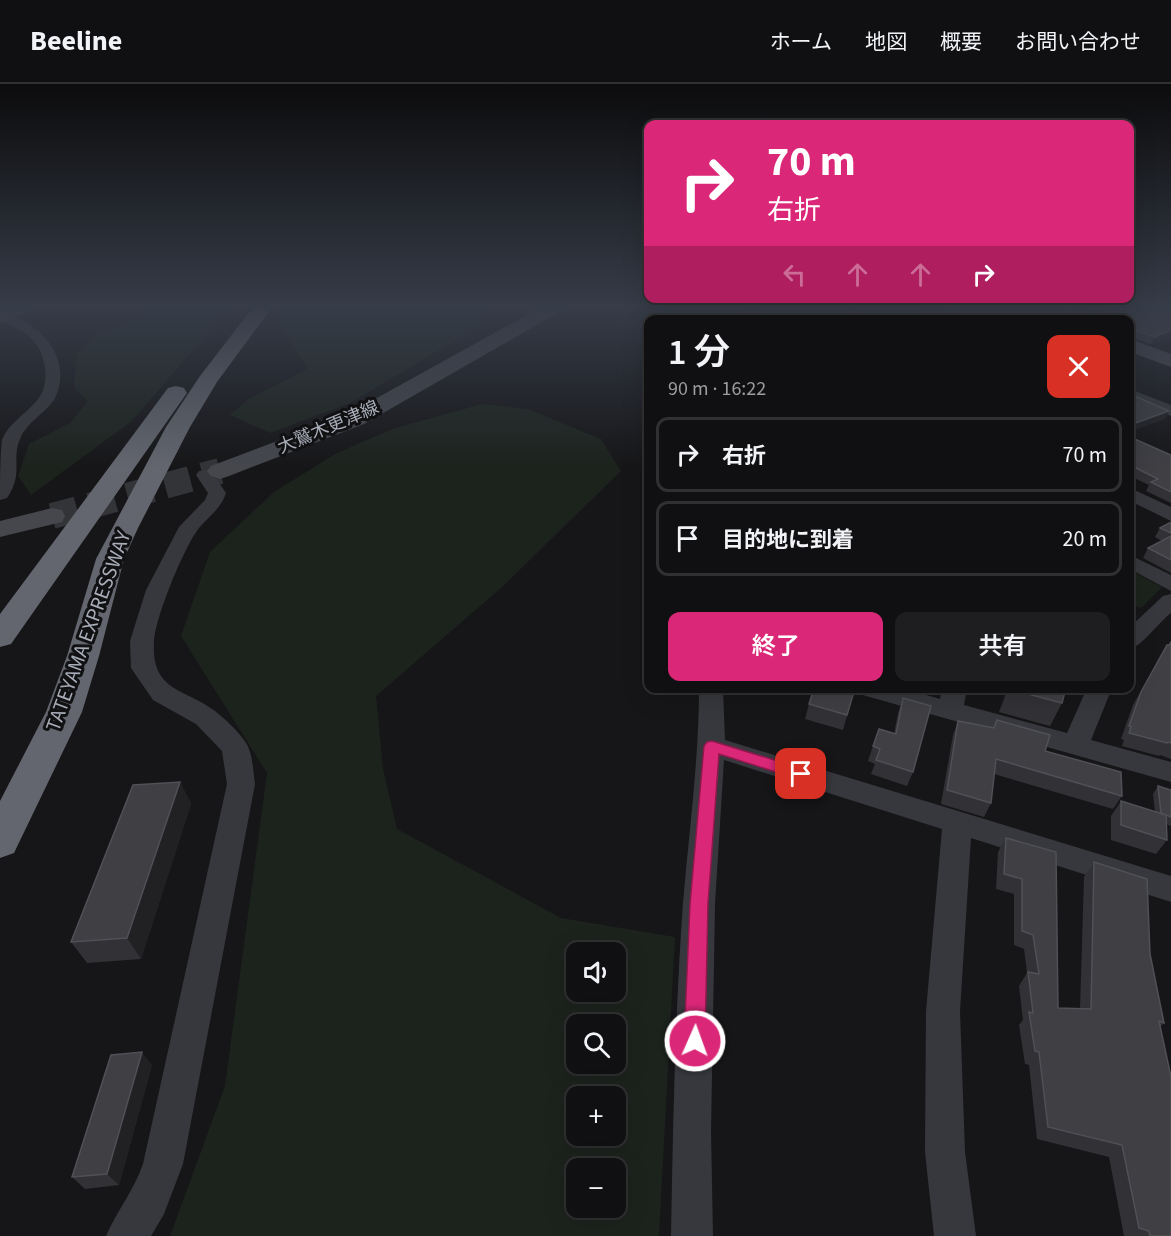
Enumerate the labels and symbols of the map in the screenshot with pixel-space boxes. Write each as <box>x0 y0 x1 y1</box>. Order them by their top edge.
street label: 大鷲木更津線 <box>274 395 383 460</box>
street label: TATEYAMA EXPRESSWAY <box>38 526 139 735</box>
pin <box>775 748 826 799</box>
position arrow <box>663 1009 727 1073</box>

